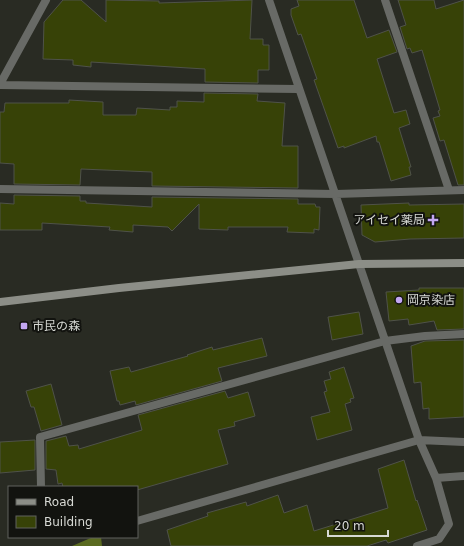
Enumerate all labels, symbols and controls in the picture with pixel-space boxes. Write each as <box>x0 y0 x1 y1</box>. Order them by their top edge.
place label: アイセイ薬局 <box>354 213 425 227</box>
marker: アイセイ薬局 <box>428 215 438 225</box>
place label: 岡京染店 <box>407 293 455 307</box>
marker: 岡京染店 <box>394 295 404 305</box>
place label: 市民の森 <box>32 319 80 333</box>
marker: 市民の森 <box>19 321 29 331</box>
legend <box>8 486 138 538</box>
text: Road <box>44 495 74 509</box>
scale bar <box>328 512 388 538</box>
text: Building <box>44 515 93 529</box>
text: 20 m <box>334 519 365 533</box>

